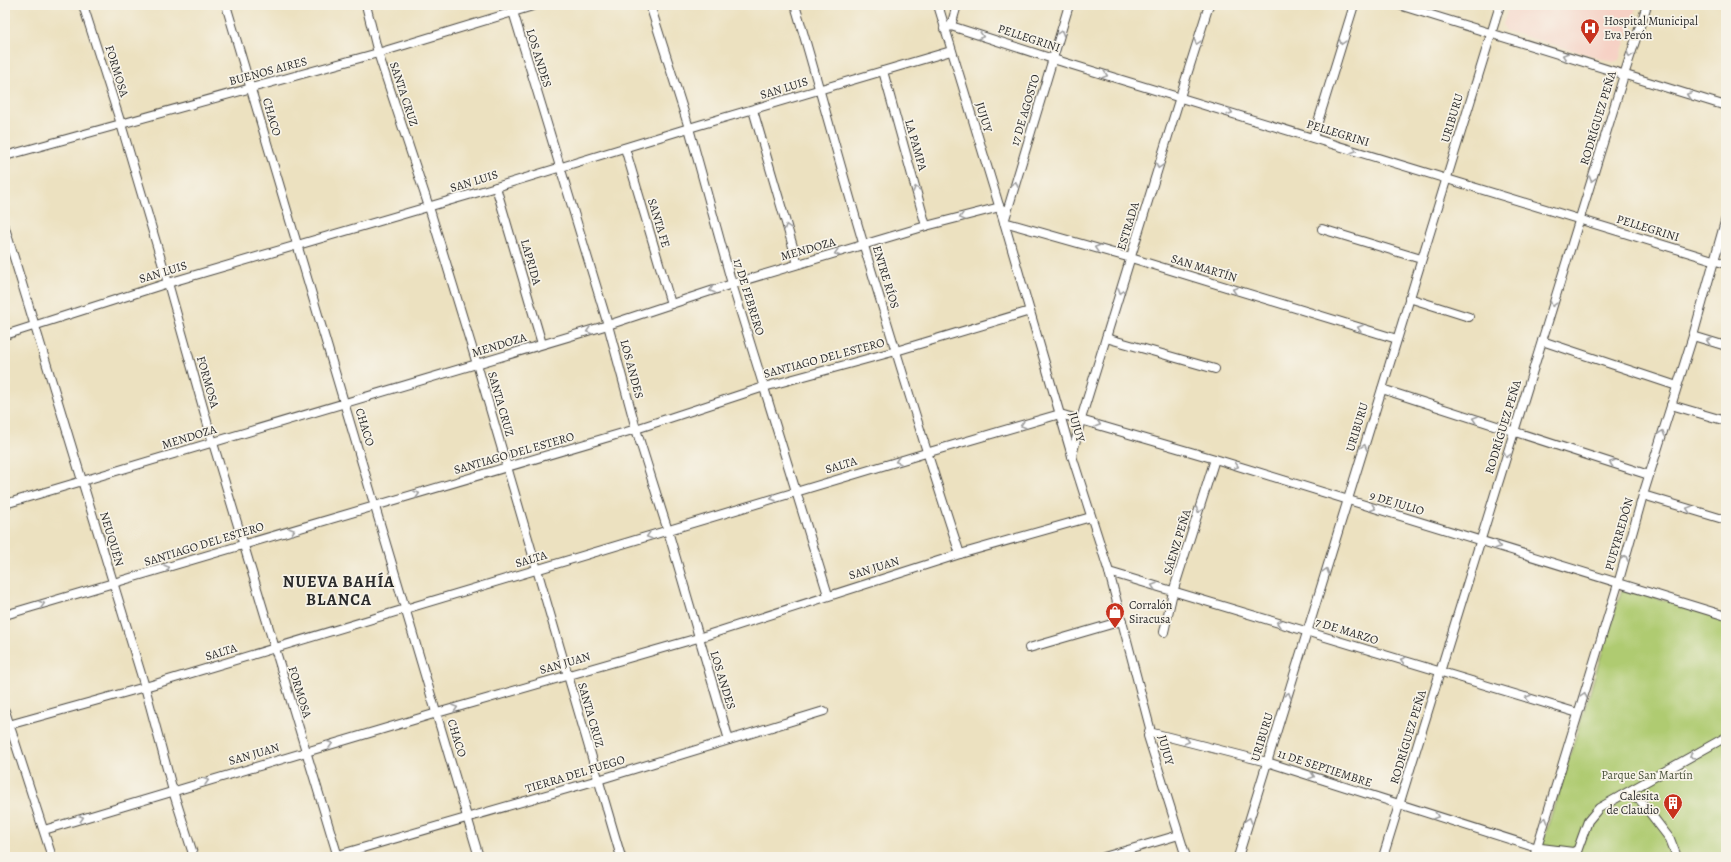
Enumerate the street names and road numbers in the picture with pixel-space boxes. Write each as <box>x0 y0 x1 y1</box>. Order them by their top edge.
street label: PELLEGRINI <box>996 20 1062 56</box>
street label: LOS ANDES <box>522 27 556 89</box>
street label: FORMOSA <box>102 43 133 100</box>
street label: BUENOS AIRES <box>227 53 309 89</box>
street label: SANTA CRUZ <box>386 60 422 128</box>
street label: RODRÍGUEZ PEÑA <box>1576 68 1620 167</box>
street label: 17 DE AGOSTO <box>1007 72 1043 148</box>
street label: SAN LUIS <box>758 73 810 103</box>
street label: URIBURU <box>1437 92 1467 144</box>
street label: CHACO <box>259 96 285 138</box>
street label: JUJUY <box>972 100 996 135</box>
street label: PELLEGRINI <box>1305 116 1371 150</box>
street label: LA PAMPA <box>901 118 931 173</box>
street label: SAN LUIS <box>448 166 500 196</box>
street label: SANTA FE <box>644 196 674 250</box>
street label: ESTRADA <box>1113 199 1143 252</box>
street label: PELLEGRINI <box>1615 211 1681 245</box>
street label: MENDOZA <box>779 233 838 264</box>
street label: LAPRIDA <box>517 237 545 288</box>
street label: ENTRE RÍOS <box>869 243 903 311</box>
street label: SAN MARTÍN <box>1169 250 1239 286</box>
street label: SAN LUIS <box>137 257 189 287</box>
street label: 17 DE FEBRERO <box>730 257 768 337</box>
street label: MENDOZA <box>470 329 529 361</box>
street label: SANTIAGO DEL ESTERO <box>762 334 886 382</box>
street label: LOS ANDES <box>616 338 648 400</box>
street label: FORMOSA <box>193 354 223 411</box>
street label: SANTA CRUZ <box>484 370 518 439</box>
street label: RODRÍGUEZ PEÑA <box>1481 377 1525 476</box>
street label: URIBURU <box>1342 401 1372 453</box>
street label: CHACO <box>352 406 378 448</box>
street label: JUJUY <box>1065 410 1089 444</box>
street label: MENDOZA <box>160 421 219 453</box>
street label: SANTIAGO DEL ESTERO <box>452 428 576 478</box>
street label: SALTA <box>823 452 860 477</box>
street label: 9 DE JULIO <box>1368 487 1426 519</box>
street label: PUEYRREDÓN <box>1601 495 1637 572</box>
street label: SÁENZ PEÑA <box>1159 506 1195 577</box>
street label: NEUQUÉN <box>96 510 128 569</box>
street label: SANTIAGO DEL ESTERO <box>142 518 266 570</box>
street label: SALTA <box>513 546 550 571</box>
street label: SAN JUAN <box>847 553 902 583</box>
street label: 7 DE MARZO <box>1314 614 1380 648</box>
street label: SALTA <box>203 639 240 664</box>
street label: SAN JUAN <box>538 648 593 678</box>
street label: LOS ANDES <box>706 649 740 711</box>
street label: FORMOSA <box>285 664 316 721</box>
street label: SANTA CRUZ <box>574 681 608 750</box>
street label: RODRÍGUEZ PEÑA <box>1386 687 1430 786</box>
street label: URIBURU <box>1247 711 1277 763</box>
street label: CHACO <box>444 717 470 759</box>
street label: JUJUY <box>1154 733 1178 767</box>
street label: SAN JUAN <box>227 739 282 769</box>
street label: 11 DE SEPTIEMBRE <box>1276 745 1374 791</box>
street label: TIERRA DEL FUEGO <box>523 751 627 797</box>

